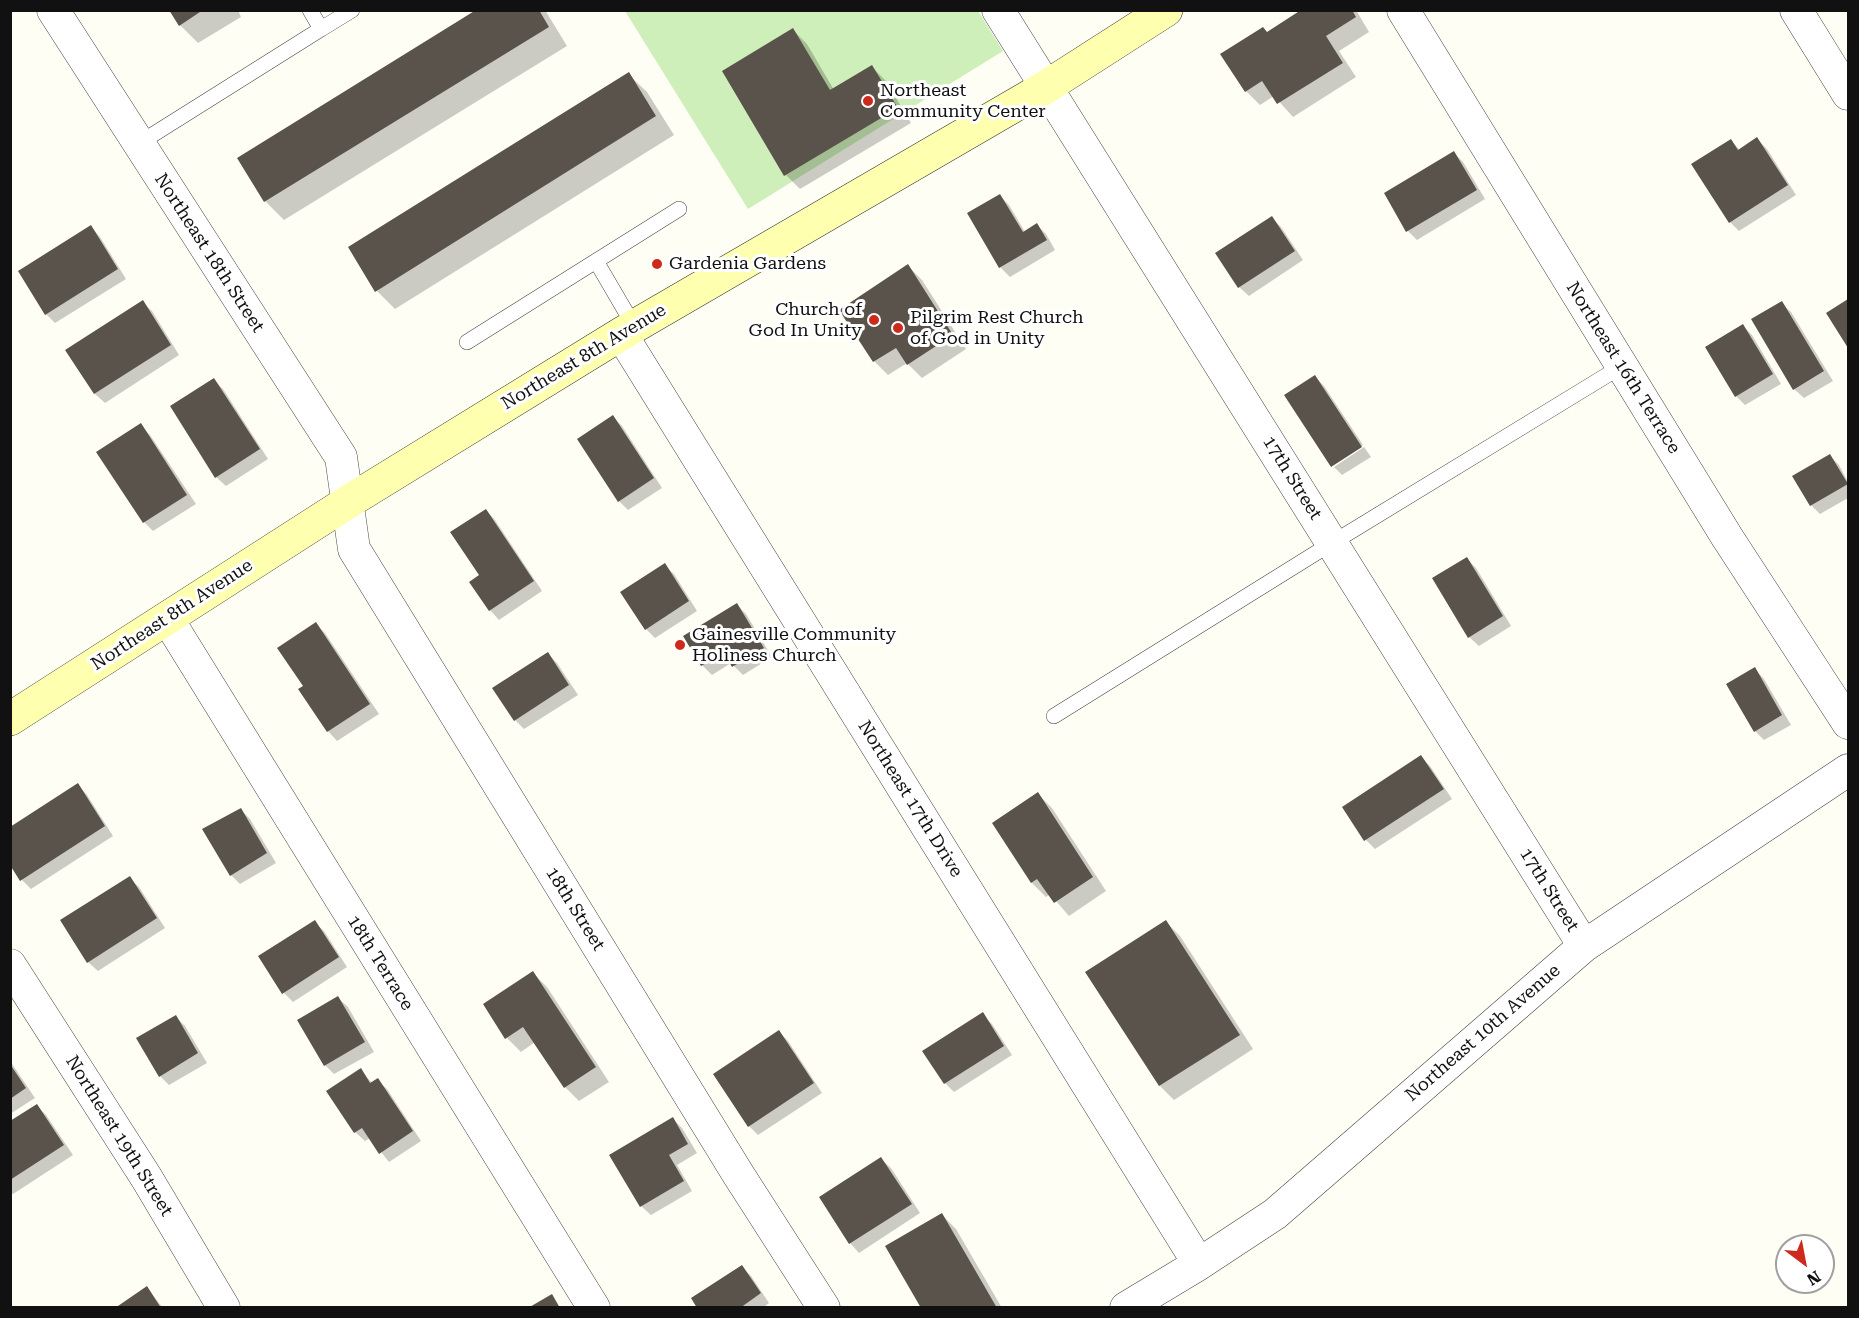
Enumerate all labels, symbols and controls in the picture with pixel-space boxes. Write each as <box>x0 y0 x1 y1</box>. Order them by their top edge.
place label: Northeast Community Center <box>880 80 1046 122</box>
marker: Northeast Community Center <box>861 94 875 108</box>
street label: Northeast 18th Street <box>149 169 269 337</box>
place label: Gardenia Gardens <box>669 253 826 275</box>
marker: Gardenia Gardens <box>650 257 664 271</box>
street label: Northeast 16th Terrace <box>1561 278 1685 458</box>
street label: Northeast 8th Avenue <box>498 299 670 415</box>
place label: Church of God In Unity <box>749 299 862 342</box>
place label: Pilgrim Rest Church of God in Unity <box>910 307 1084 350</box>
marker: Church of God In Unity <box>867 313 881 327</box>
marker: Pilgrim Rest Church of God in Unity <box>891 321 905 335</box>
street label: 17th Street <box>1258 432 1326 524</box>
street label: Northeast 8th Avenue <box>87 555 257 675</box>
place label: Gainesville Community Holiness Church <box>692 624 896 666</box>
marker: Gainesville Community Holiness Church <box>673 638 687 652</box>
street label: Northeast 17th Drive <box>853 717 967 881</box>
street label: 17th Street <box>1515 844 1583 936</box>
street label: 18th Street <box>541 863 609 955</box>
street label: 18th Terrace <box>342 912 418 1014</box>
street label: Northeast 10th Avenue <box>1401 960 1565 1106</box>
street label: Northeast 19th Street <box>61 1052 177 1220</box>
north arrow <box>1775 1234 1835 1294</box>
text: N <box>1803 1267 1824 1289</box>

